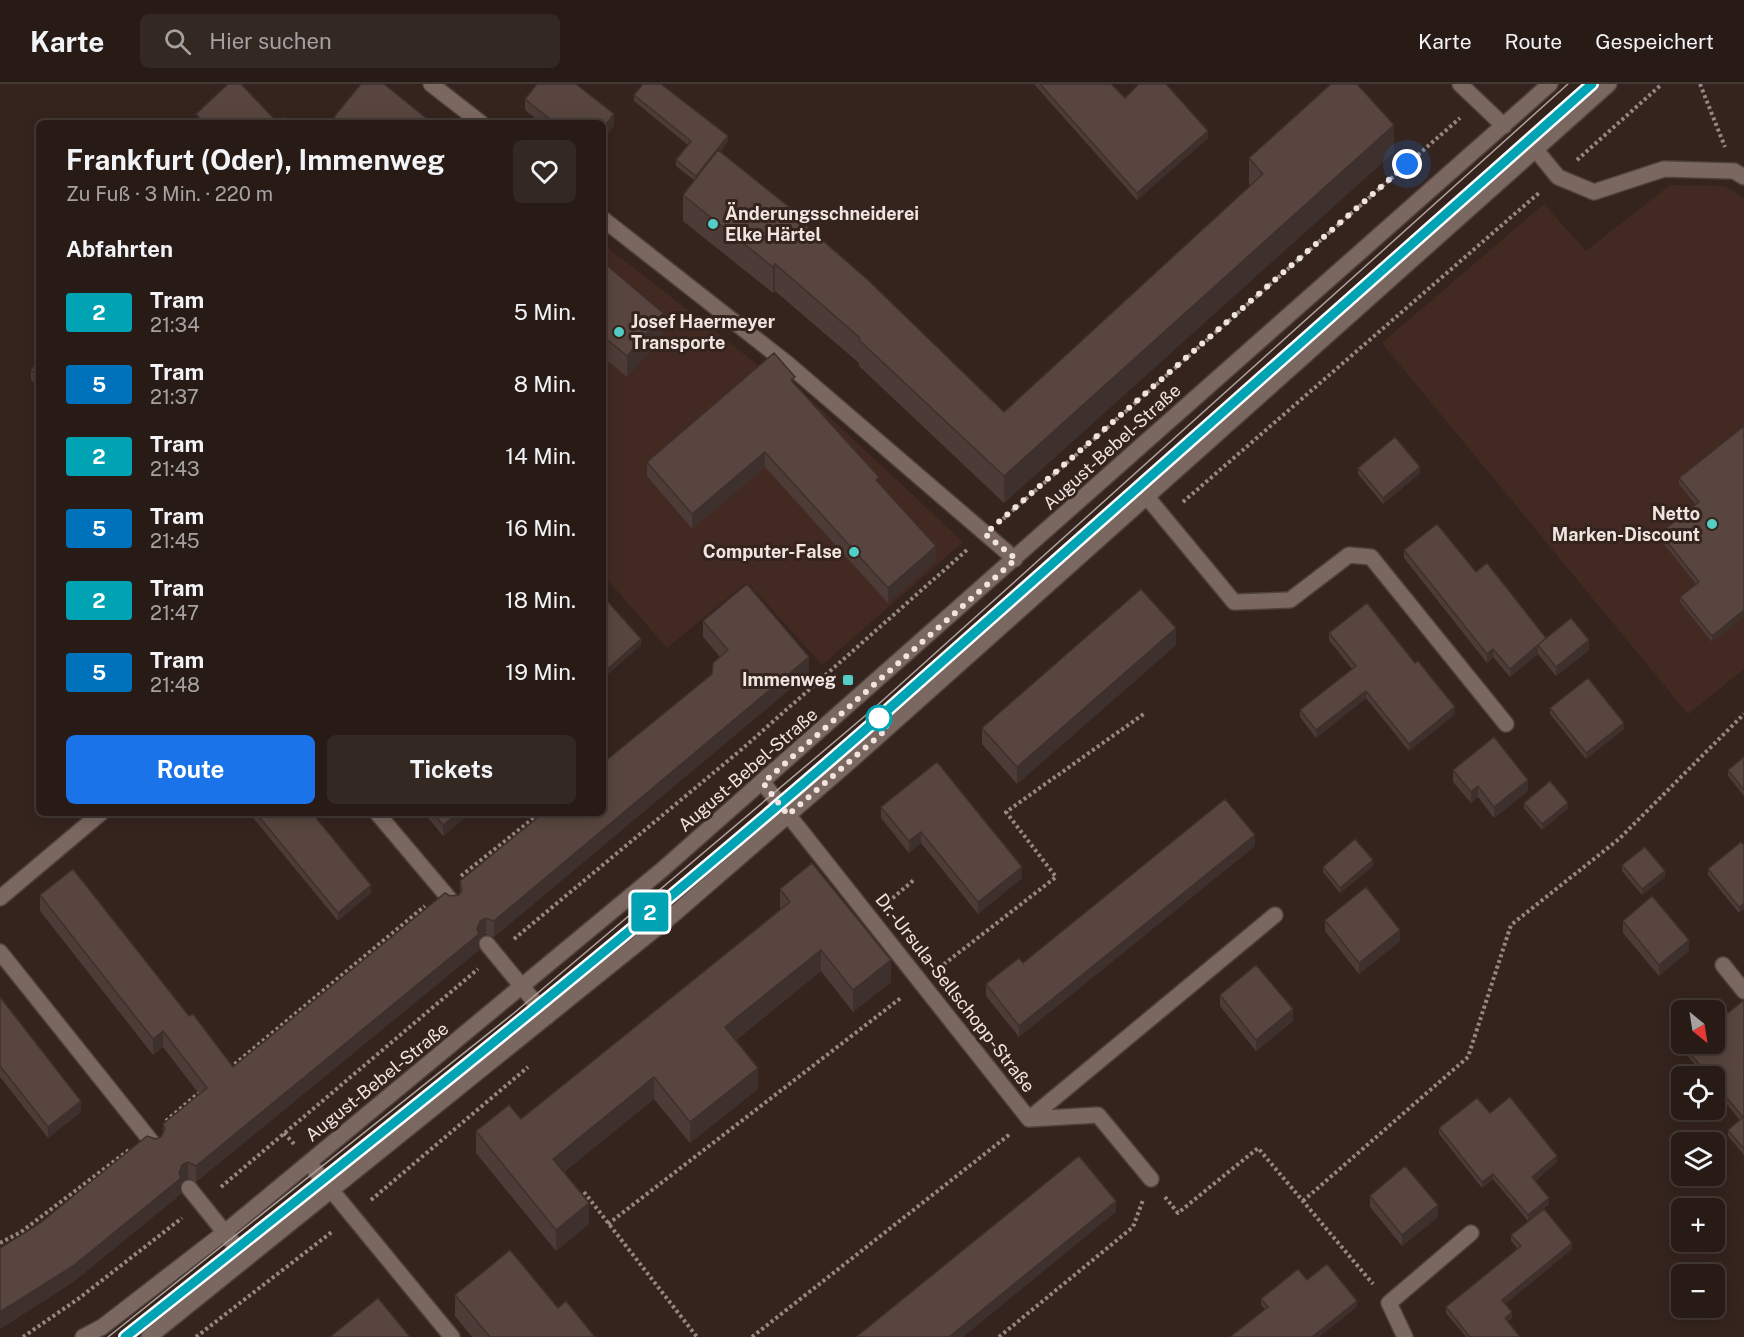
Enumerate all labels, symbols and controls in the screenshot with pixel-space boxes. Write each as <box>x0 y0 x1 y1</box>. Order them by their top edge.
search box <box>140 14 560 68</box>
text: Karte <box>30 25 104 58</box>
icon: search <box>161 25 194 58</box>
text: Hier suchen <box>209 28 332 54</box>
text: Karte <box>1418 29 1472 54</box>
text: Route <box>1505 29 1562 54</box>
text: Gespeichert <box>1595 29 1714 54</box>
button: heart <box>513 140 576 203</box>
text: Frankfurt (Oder), Immenweg <box>66 143 445 176</box>
your location <box>1392 149 1422 179</box>
text: Zu Fuß · 3 Min. · 220 m <box>66 182 273 206</box>
place label: Änderungsschneiderei Elke Härtel <box>725 202 919 245</box>
marker: Änderungsschneiderei Elke Härtel <box>706 217 720 231</box>
text: Abfahrten <box>66 236 173 262</box>
text: Tram <box>150 287 204 313</box>
text: 5 Min. <box>514 299 576 325</box>
text: 2 <box>92 300 106 325</box>
place label: Josef Haermeyer Transporte <box>631 311 776 353</box>
text: 21:34 <box>150 313 200 337</box>
marker: Josef Haermeyer Transporte <box>612 325 626 339</box>
text: Tram <box>150 359 204 385</box>
text: 8 Min. <box>514 371 576 397</box>
text: 5 <box>92 372 106 397</box>
street label: August-Bebel-Straße <box>1039 379 1185 514</box>
text: 21:37 <box>150 385 199 409</box>
text: Tram <box>150 431 204 457</box>
text: 14 Min. <box>505 443 576 469</box>
text: 2 <box>92 444 106 469</box>
text: 21:43 <box>150 457 200 481</box>
text: Tram <box>150 503 204 529</box>
place label: Netto Marken-Discount <box>1552 503 1700 545</box>
text: 16 Min. <box>505 515 576 541</box>
text: 5 <box>92 516 106 541</box>
marker: Netto Marken-Discount <box>1705 517 1719 531</box>
text: 21:45 <box>150 529 200 553</box>
place label: Computer-False <box>703 541 842 562</box>
marker: Computer-False <box>847 545 861 559</box>
text: Tram <box>150 575 204 601</box>
text: 18 Min. <box>505 587 576 613</box>
text: 2 <box>92 588 106 613</box>
text: 21:47 <box>150 601 199 625</box>
text: Tram <box>150 647 204 673</box>
text: 19 Min. <box>505 659 576 685</box>
text: 5 <box>92 660 106 685</box>
place label: Immenweg <box>742 669 836 690</box>
text: 21:48 <box>150 673 200 697</box>
marker: Immenweg <box>841 673 855 687</box>
street label: August-Bebel-Straße <box>674 703 822 836</box>
unlabelled marker <box>866 705 892 731</box>
button: Route <box>66 735 315 804</box>
button: Tickets <box>327 735 576 804</box>
street label: Dr.-Ursula-Sellschopp-Straße <box>871 889 1039 1096</box>
line badge: 2 <box>630 892 670 932</box>
text: 2 <box>643 900 657 925</box>
north arrow <box>1671 1000 1725 1054</box>
map controls <box>1671 1000 1725 1318</box>
street label: August-Bebel-Straße <box>301 1018 452 1146</box>
button: locate <box>1671 1066 1725 1120</box>
button: layers <box>1671 1132 1725 1186</box>
button: + <box>1671 1198 1725 1252</box>
button: − <box>1671 1264 1725 1318</box>

